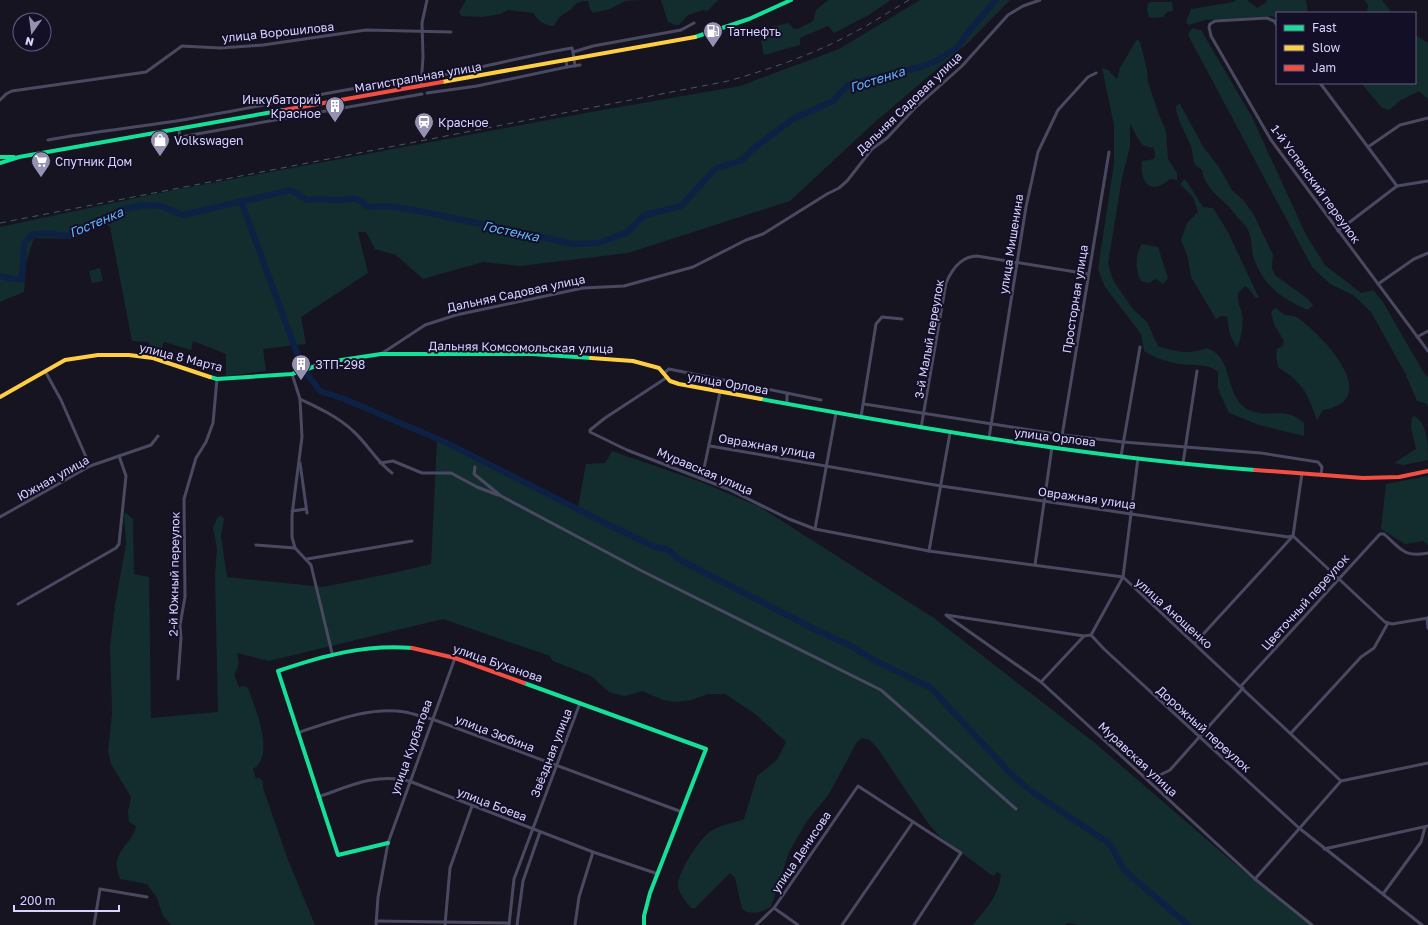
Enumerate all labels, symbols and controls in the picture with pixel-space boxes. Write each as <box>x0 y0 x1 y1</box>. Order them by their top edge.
north arrow <box>12 12 52 52</box>
legend <box>1276 12 1416 84</box>
street label: улица Ворошилова <box>221 19 335 45</box>
fuel station icon: Татнефть <box>702 20 724 48</box>
text: Fast <box>1312 20 1337 35</box>
place label: Татнефть <box>727 24 781 39</box>
text: N <box>24 35 35 50</box>
text: Slow <box>1312 40 1340 55</box>
street label: Дальняя Садовая улица <box>853 49 965 157</box>
street label: Магистральная улица <box>353 58 483 96</box>
text: Jam <box>1312 60 1336 75</box>
water label: Гостенка <box>847 62 907 95</box>
place label: Инкубаторий Красное <box>242 92 321 121</box>
building icon: Инкубаторий Красное <box>324 95 346 123</box>
station icon: Красное <box>413 111 435 139</box>
place label: Красное <box>438 115 489 130</box>
street label: 1-й Успенский переулок <box>1268 122 1364 246</box>
shop icon: Volkswagen <box>149 129 171 157</box>
place label: Volkswagen <box>174 133 243 148</box>
supermarket icon: Спутник Дом <box>30 150 52 178</box>
place label: Спутник Дом <box>55 154 132 169</box>
street label: улица Мишенина <box>996 193 1026 295</box>
water label: Гостенка <box>67 203 126 241</box>
water label: Гостенка <box>481 217 541 245</box>
street label: Просторная улица <box>1059 244 1091 354</box>
street label: Дальняя Садовая улица <box>446 271 586 315</box>
street label: 3-й Малый переулок <box>911 278 947 400</box>
street label: Дальняя Комсомольская улица <box>428 338 614 356</box>
street label: улица 8 Марта <box>138 339 224 375</box>
building icon: ЗТП-298 <box>290 353 312 381</box>
place label: ЗТП-298 <box>315 357 365 372</box>
street label: улица Орлова <box>686 368 770 398</box>
street label: улица Орлова <box>1013 425 1097 449</box>
street label: Овражная улица <box>717 430 817 462</box>
street label: Муравская улица <box>655 444 755 498</box>
street label: Южная улица <box>14 452 92 504</box>
street label: Овражная улица <box>1037 484 1137 512</box>
street label: 2-й Южный переулок <box>165 511 183 637</box>
street label: Цветочный переулок <box>1258 551 1352 653</box>
street label: улица Анощенко <box>1132 574 1216 652</box>
street label: улица Буханова <box>451 641 545 685</box>
street label: Дорожный переулок <box>1154 683 1254 775</box>
street label: улица Курбатова <box>387 697 435 797</box>
street label: Звёздная улица <box>527 706 575 800</box>
street label: улица Зюбина <box>453 711 537 755</box>
street label: Муравская улица <box>1095 718 1181 800</box>
street label: улица Боева <box>455 784 529 824</box>
street label: улица Денисова <box>768 808 834 896</box>
scale bar <box>14 887 119 913</box>
text: 200 m <box>20 893 55 908</box>

